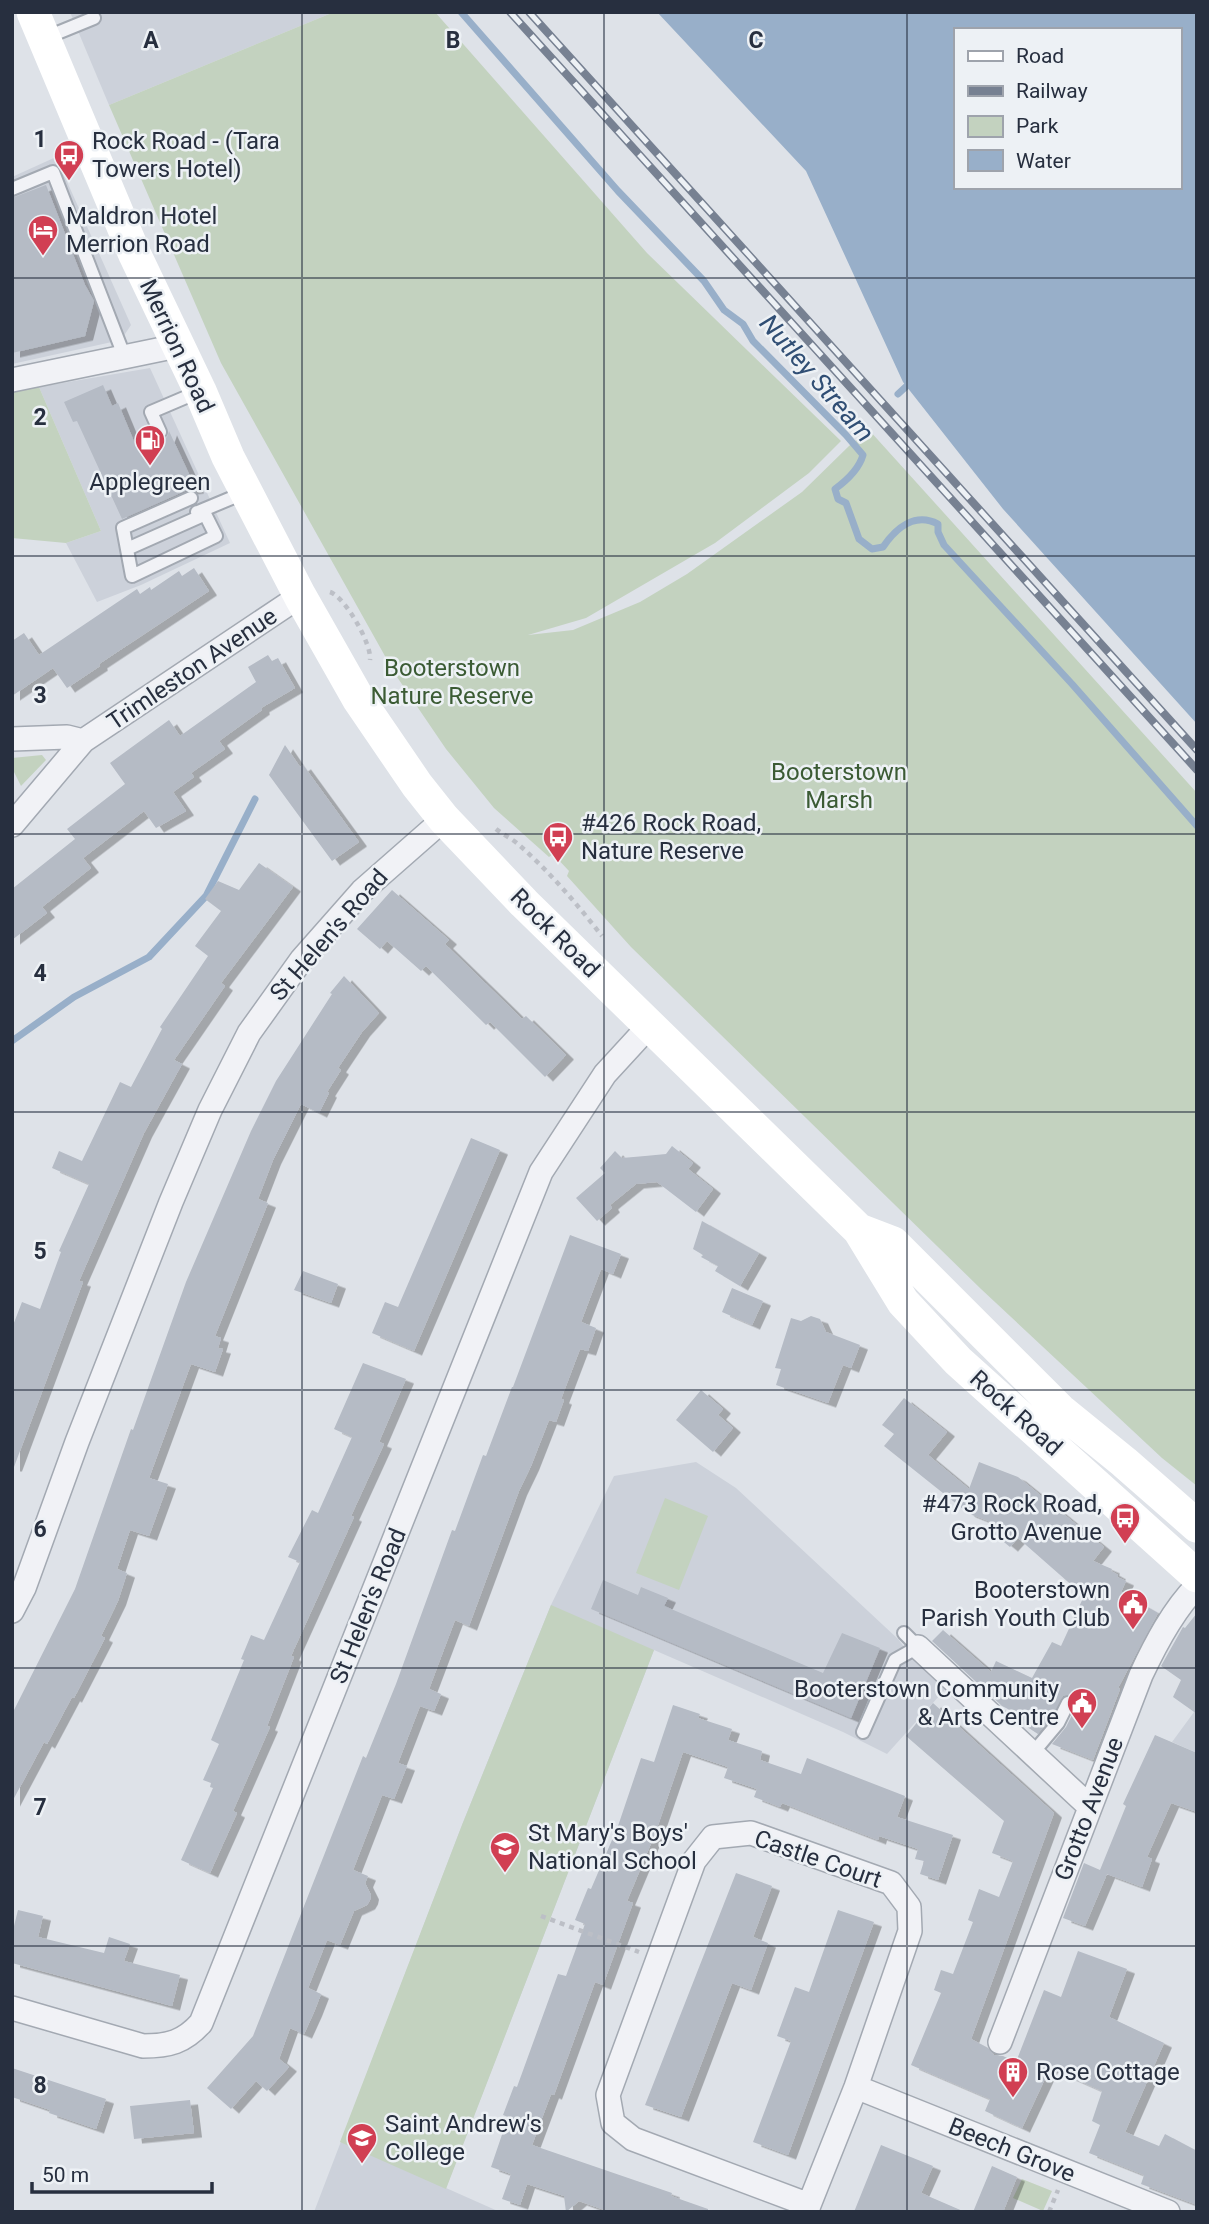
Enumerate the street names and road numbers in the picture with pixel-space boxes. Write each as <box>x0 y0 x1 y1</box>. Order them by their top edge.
street label: Merrion Road <box>134 275 220 417</box>
street label: Trimleston Avenue <box>102 602 282 736</box>
street label: St Helen's Road <box>264 863 394 1007</box>
street label: Rock Road <box>505 883 605 983</box>
street label: Rock Road <box>964 1364 1068 1462</box>
street label: St Helen's Road <box>324 1524 412 1688</box>
street label: Grotto Avenue <box>1049 1733 1129 1885</box>
street label: Castle Court <box>751 1824 885 1894</box>
street label: Beech Grove <box>945 2112 1079 2188</box>

